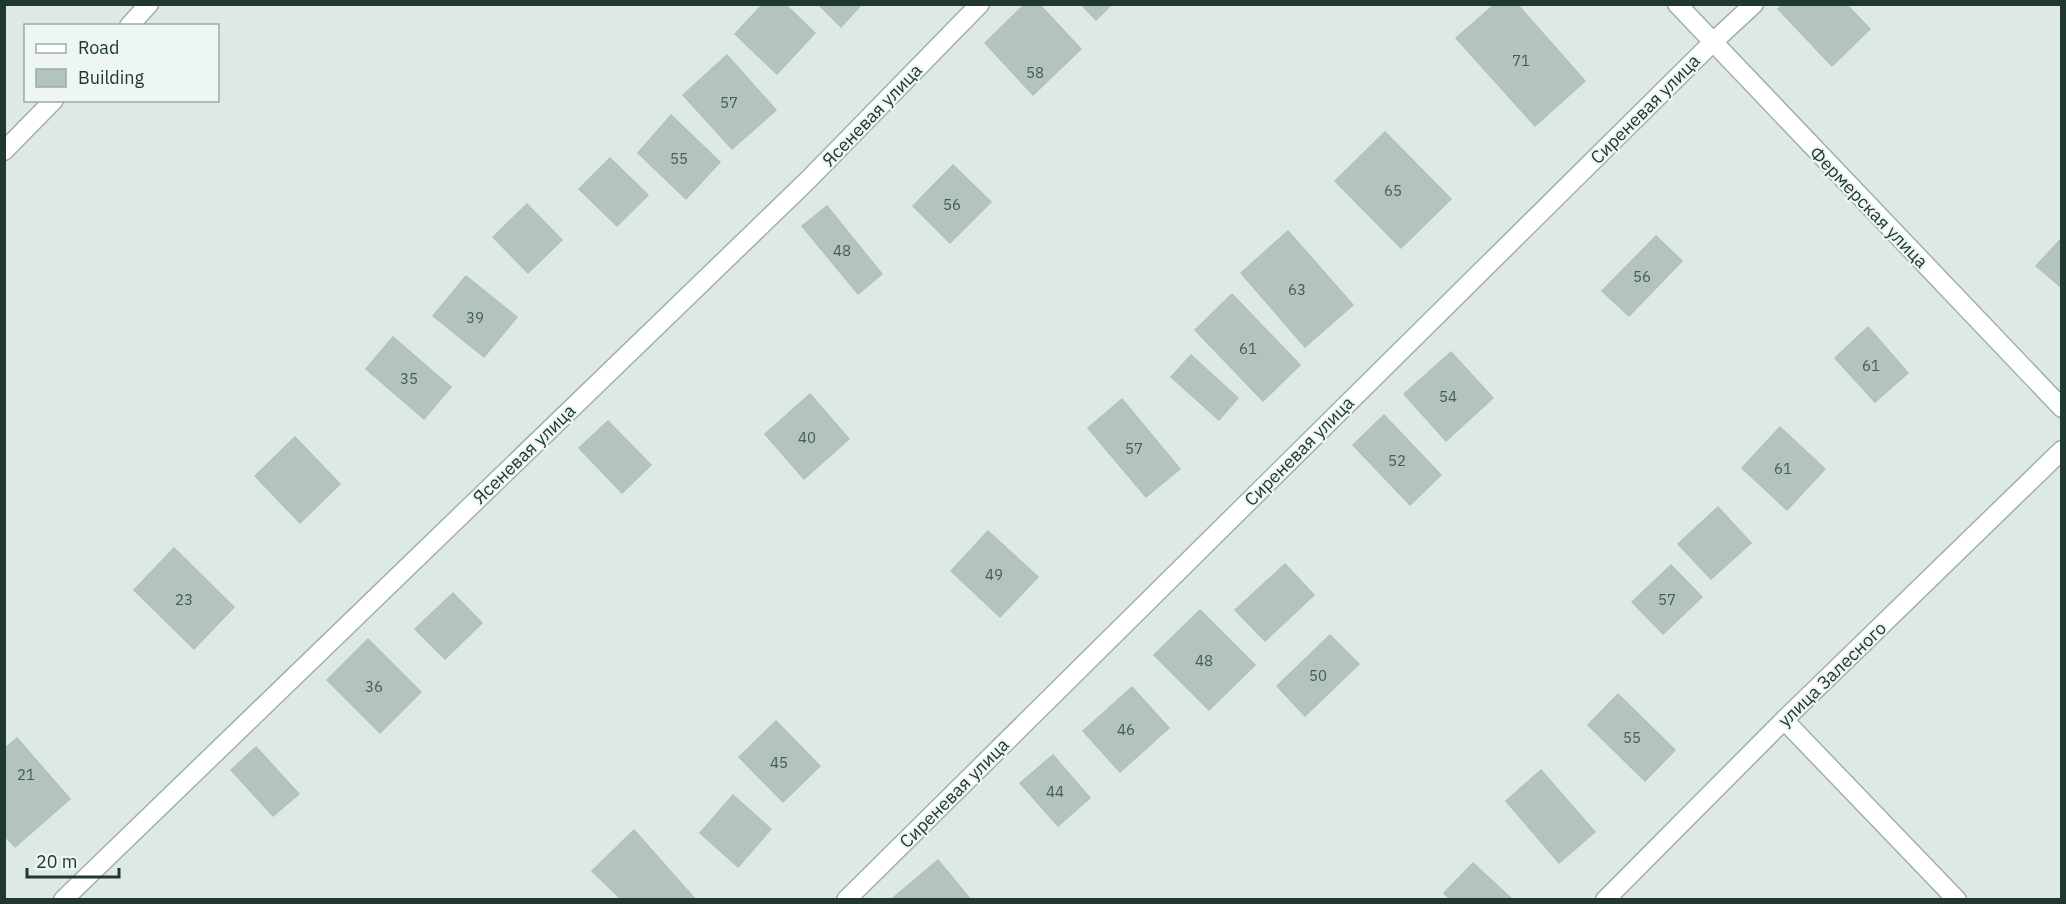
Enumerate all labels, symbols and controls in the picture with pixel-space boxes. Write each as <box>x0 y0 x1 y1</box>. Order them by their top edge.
legend <box>24 24 219 102</box>
text: Road <box>78 36 119 59</box>
street label: Сиреневая улица <box>1585 49 1705 169</box>
house number: 71 <box>1512 51 1530 70</box>
street label: Ясеневая улица <box>817 58 927 171</box>
house number: 58 <box>1026 63 1044 82</box>
text: Building <box>78 66 145 89</box>
house number: 57 <box>720 93 738 112</box>
street label: Фермерская улица <box>1805 141 1933 273</box>
house number: 55 <box>670 149 688 168</box>
house number: 65 <box>1384 181 1402 200</box>
house number: 56 <box>943 195 961 214</box>
house number: 48 <box>833 241 851 260</box>
house number: 56 <box>1633 267 1651 286</box>
house number: 63 <box>1288 280 1306 299</box>
house number: 39 <box>466 308 484 327</box>
house number: 61 <box>1239 339 1257 358</box>
house number: 61 <box>1862 356 1880 375</box>
house number: 35 <box>400 369 418 388</box>
house number: 54 <box>1439 387 1457 406</box>
street label: Сиреневая улица <box>1239 391 1359 511</box>
street label: Ясеневая улица <box>468 399 581 509</box>
house number: 40 <box>798 428 816 447</box>
house number: 57 <box>1125 439 1143 458</box>
house number: 52 <box>1388 451 1406 470</box>
house number: 61 <box>1774 459 1792 478</box>
house number: 49 <box>985 565 1003 584</box>
house number: 23 <box>175 590 193 609</box>
house number: 57 <box>1658 590 1676 609</box>
street label: улица Залесного <box>1773 616 1891 732</box>
house number: 48 <box>1195 651 1213 670</box>
house number: 50 <box>1309 666 1327 685</box>
house number: 36 <box>365 677 383 696</box>
house number: 46 <box>1117 720 1135 739</box>
house number: 55 <box>1623 728 1641 747</box>
street label: Сиреневая улица <box>894 733 1014 853</box>
house number: 45 <box>770 753 788 772</box>
house number: 21 <box>17 765 35 784</box>
house number: 44 <box>1046 782 1064 801</box>
scale bar <box>27 841 118 879</box>
text: 20 m <box>36 850 78 873</box>

